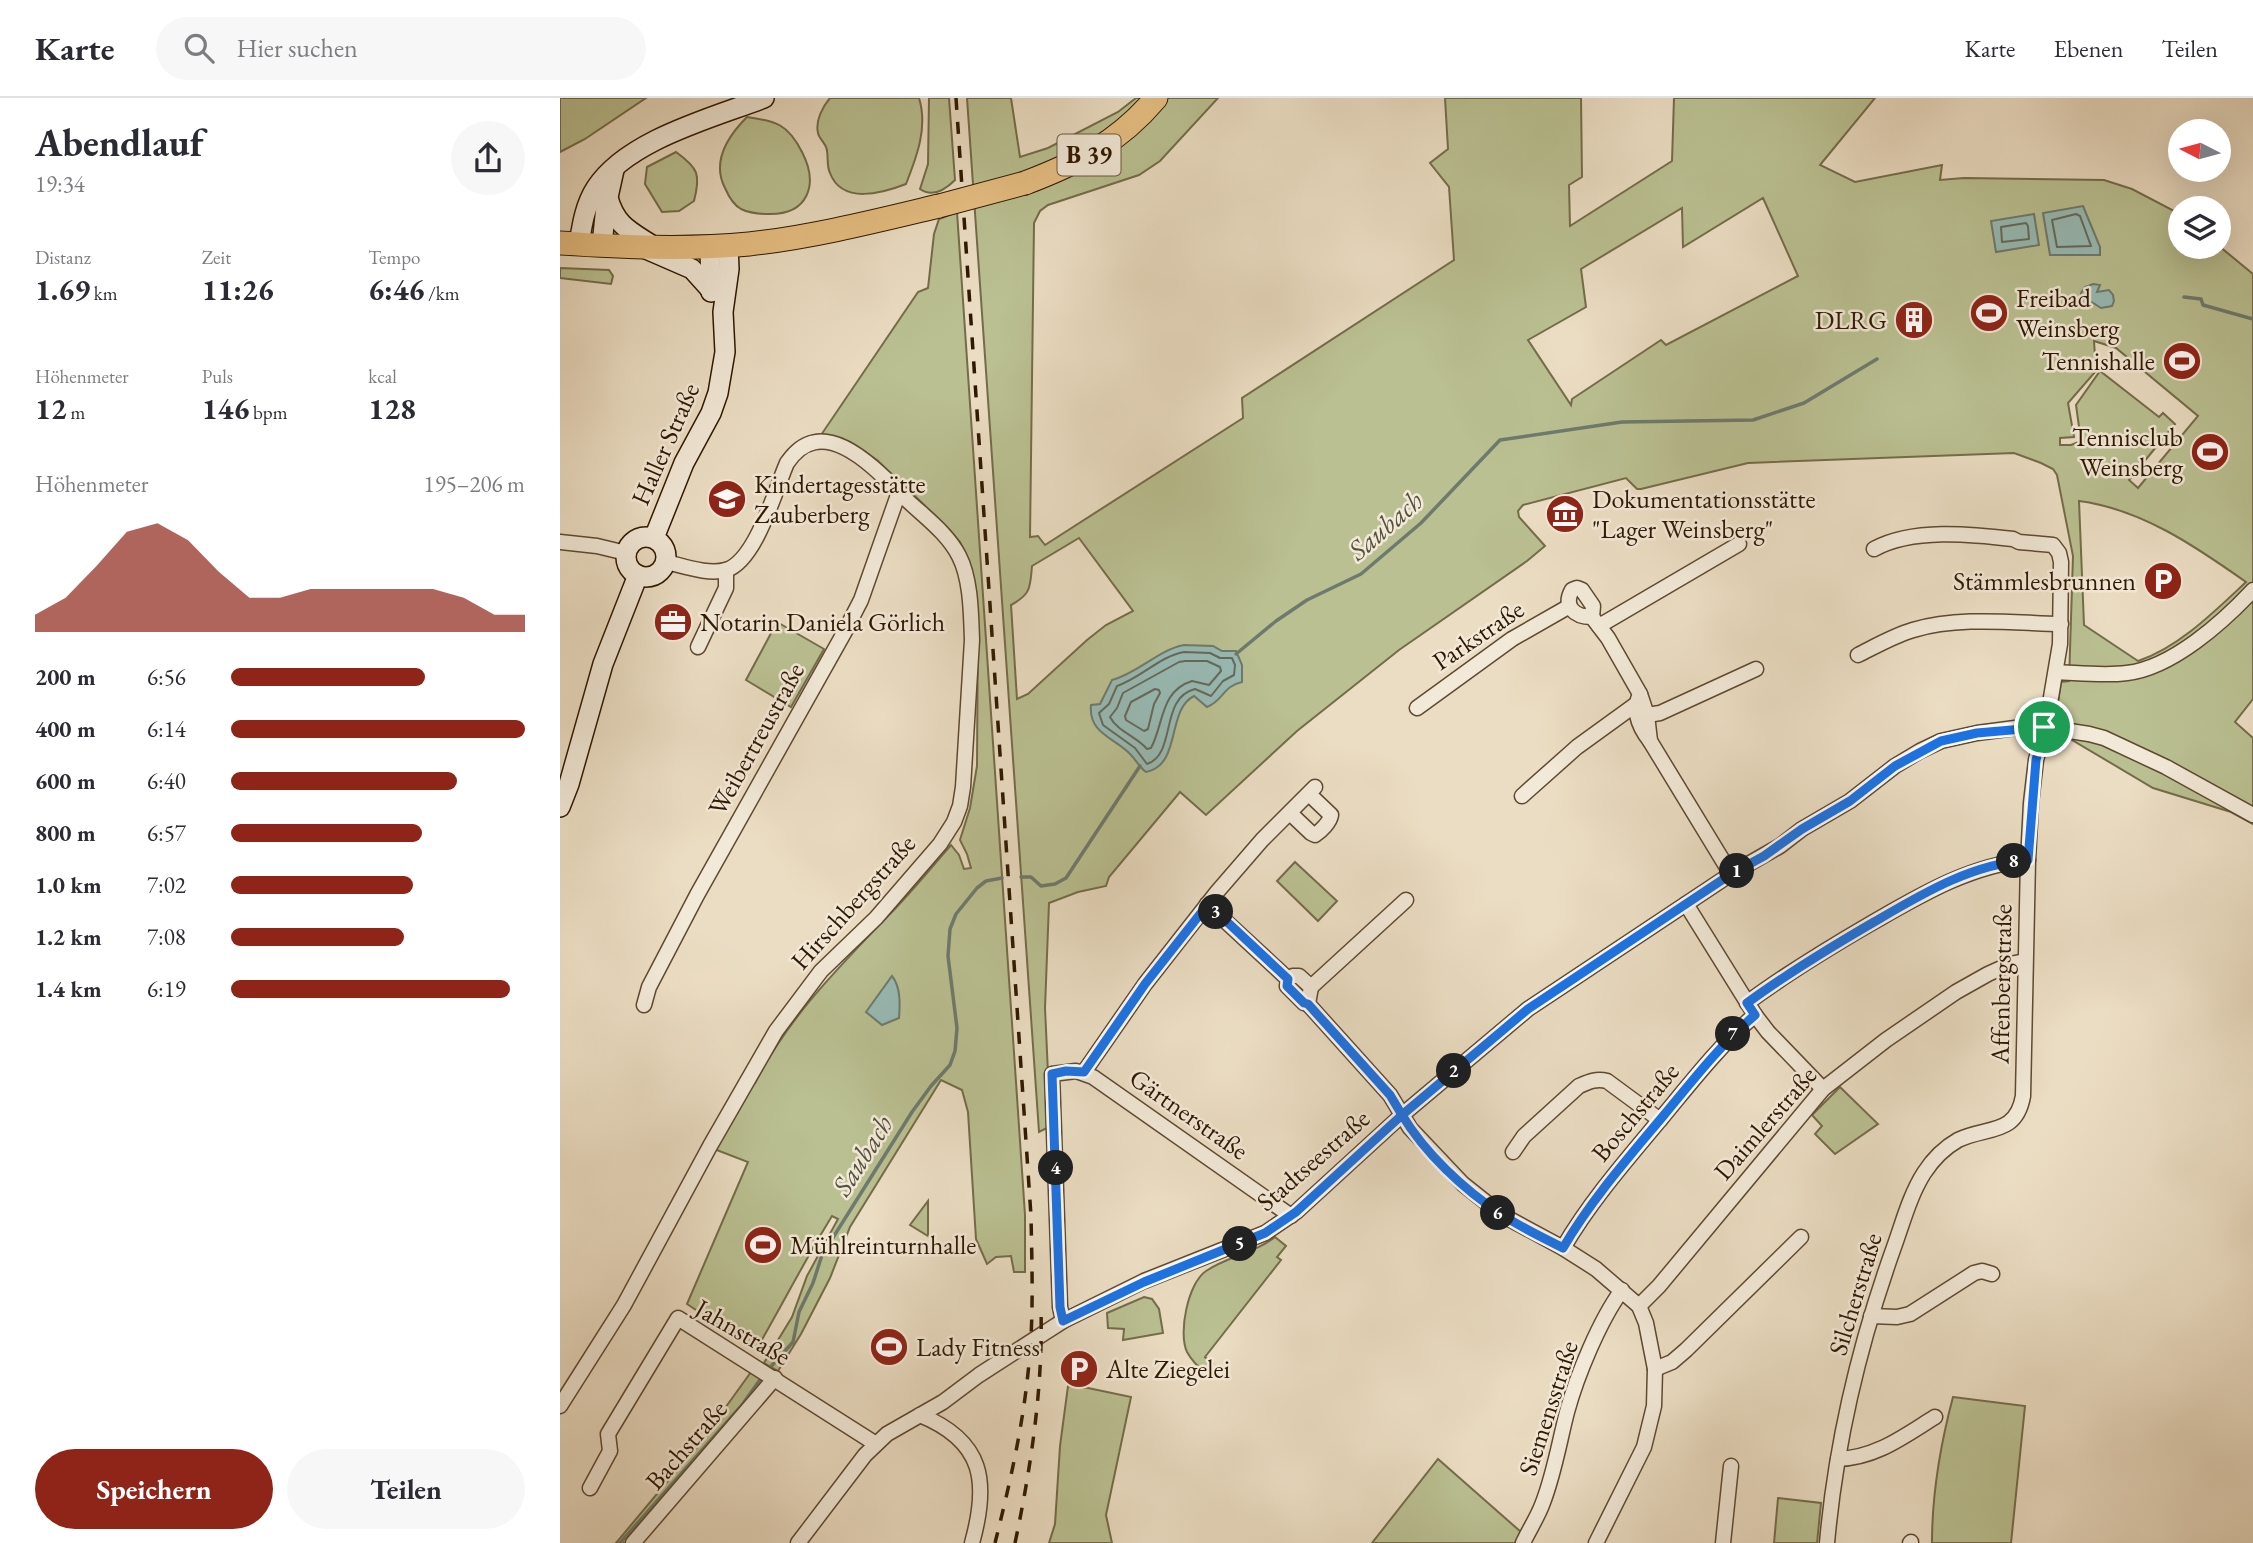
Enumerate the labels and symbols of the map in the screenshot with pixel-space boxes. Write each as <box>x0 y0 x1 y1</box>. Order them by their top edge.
north arrow <box>2168 119 2231 182</box>
road number: B 39 <box>1058 134 1120 176</box>
place label: Freibad Weinsberg <box>2016 281 2120 345</box>
sports icon: Freibad Weinsberg <box>1968 292 2010 334</box>
building icon: DLRG <box>1893 299 1935 341</box>
place label: DLRG <box>1815 303 1887 337</box>
sports icon: Tennishalle <box>2161 340 2203 382</box>
place label: Tennishalle <box>2042 344 2155 378</box>
street label: Haller Straße <box>623 377 707 511</box>
place label: Tennisclub Weinsberg <box>2072 420 2184 484</box>
sports icon: Tennisclub Weinsberg <box>2189 431 2231 473</box>
place label: Kindertagesstätte Zauberberg <box>754 467 926 531</box>
school or university icon: Kindertagesstätte Zauberberg <box>706 478 748 520</box>
water label: Saubach <box>1339 482 1430 568</box>
place label: Dokumentationsstätte "Lager Weinsberg" <box>1592 482 1816 546</box>
museum icon: Dokumentationsstätte "Lager Weinsberg" <box>1544 493 1586 535</box>
parking icon: Stämmlesbrunnen <box>2142 560 2184 602</box>
place label: Stämmlesbrunnen <box>1953 564 2136 598</box>
street label: Parkstraße <box>1426 592 1530 678</box>
office icon: Notarin Daniela Görlich <box>652 601 694 643</box>
place label: Notarin Daniela Görlich <box>700 605 945 639</box>
street label: Weibertreustraße <box>700 657 812 821</box>
pin <box>2014 697 2074 757</box>
street label: Hirschbergstraße <box>783 827 923 977</box>
pin: 8 <box>1996 844 2032 878</box>
pin: 1 <box>1720 854 1754 888</box>
pin: 3 <box>1198 894 1234 930</box>
street label: Affenbergstraße <box>1983 904 2019 1065</box>
pin: 7 <box>1716 1016 1750 1052</box>
pin: 2 <box>1436 1054 1472 1088</box>
street label: Boschstraße <box>1584 1055 1686 1169</box>
street label: Daimlerstraße <box>1706 1059 1824 1187</box>
street label: Gärtnerstraße <box>1123 1061 1255 1167</box>
street label: Stadtseestraße <box>1249 1101 1377 1219</box>
water label: Saubach <box>823 1108 901 1203</box>
pin: 4 <box>1038 1150 1074 1186</box>
pin: 6 <box>1480 1196 1516 1230</box>
sports icon: Mühlreinturnhalle <box>742 1224 784 1266</box>
pin: 5 <box>1222 1226 1258 1262</box>
place label: Mühlreinturnhalle <box>790 1228 976 1262</box>
street label: Silcherstraße <box>1820 1229 1890 1359</box>
street label: Jahnstraße <box>687 1290 797 1373</box>
sports icon: Lady Fitness <box>868 1326 910 1368</box>
place label: Lady Fitness <box>916 1330 1040 1364</box>
street label: Siemensstraße <box>1510 1336 1586 1480</box>
parking icon: Alte Ziegelei <box>1058 1348 1100 1390</box>
place label: Alte Ziegelei <box>1105 1352 1230 1386</box>
street label: Bachstraße <box>638 1393 734 1497</box>

